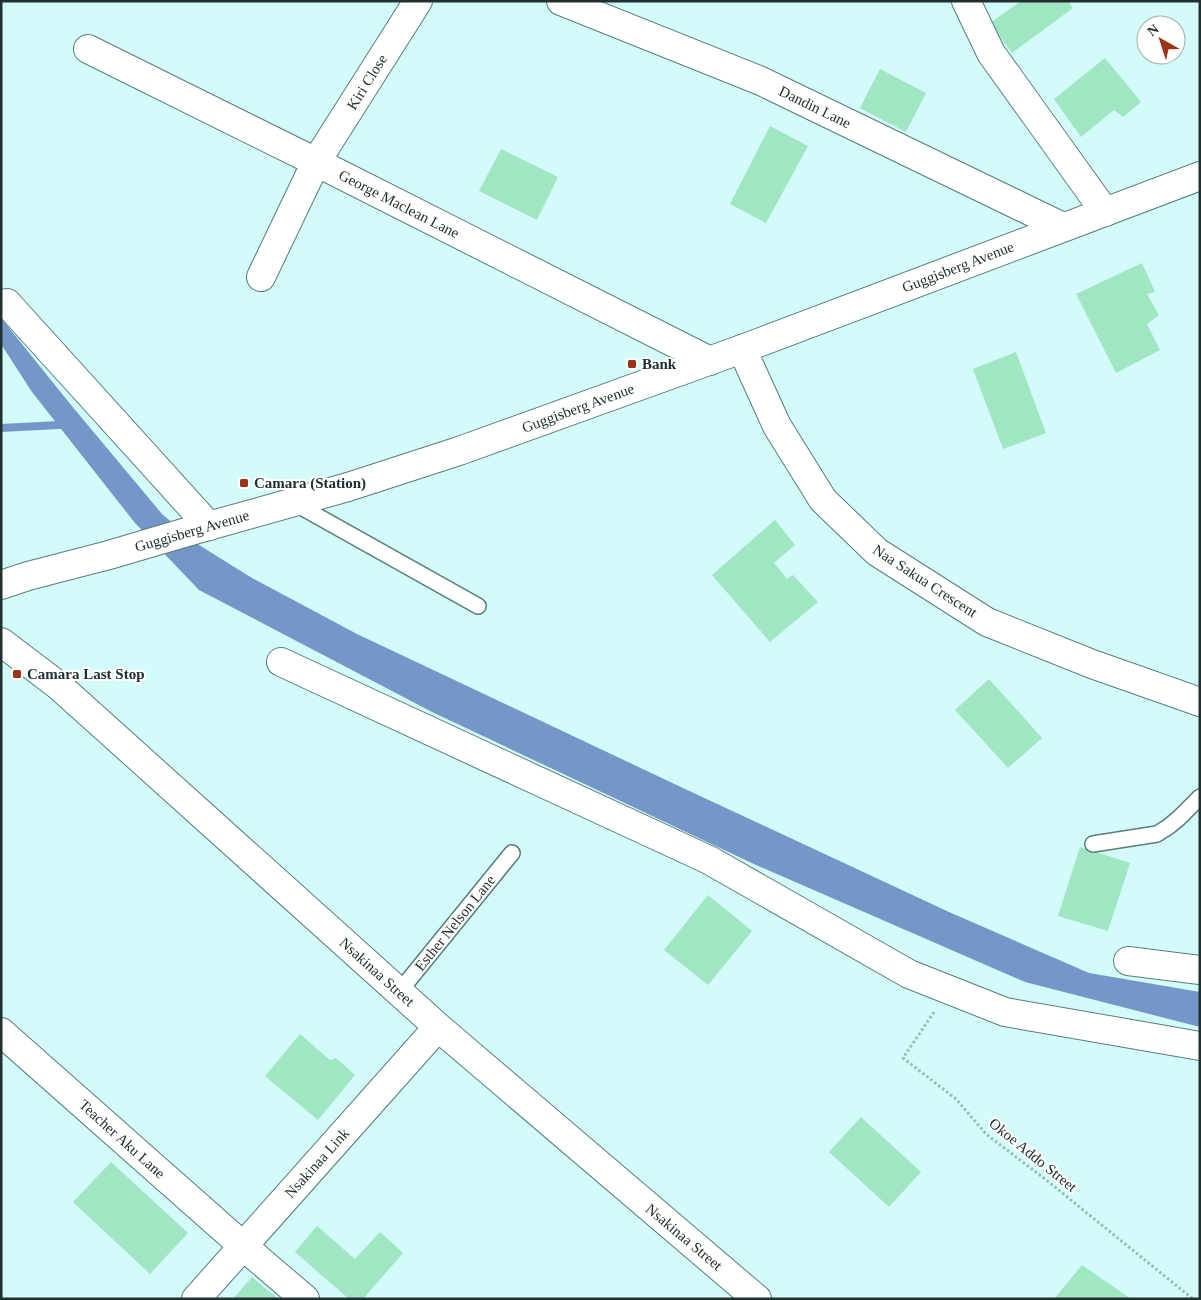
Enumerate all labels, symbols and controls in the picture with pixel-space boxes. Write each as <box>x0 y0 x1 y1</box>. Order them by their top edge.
north arrow <box>1136 15 1186 65</box>
text: N <box>1144 21 1162 39</box>
street label: Kiri Close <box>344 51 390 113</box>
street label: Dandin Lane <box>776 83 854 131</box>
street label: George Maclean Lane <box>336 167 462 241</box>
street label: Guggisberg Avenue <box>900 238 1016 296</box>
place label: Bank <box>642 356 677 372</box>
marker: Bank <box>626 358 638 370</box>
street label: Guggisberg Avenue <box>520 380 637 436</box>
place label: Camara (Station) <box>254 475 366 492</box>
marker: Camara (Station) <box>238 477 250 489</box>
street label: Guggisberg Avenue <box>133 507 251 555</box>
street label: Naa Sakua Crescent <box>870 541 981 621</box>
place label: Camara Last Stop <box>27 666 145 682</box>
marker: Camara Last Stop <box>11 668 23 680</box>
street label: Esther Nelson Lane <box>412 872 499 974</box>
street label: Nsakinaa Street <box>337 934 418 1010</box>
street label: Teacher Aku Lane <box>76 1096 168 1182</box>
street label: Okoe Addo Street <box>986 1115 1080 1196</box>
street label: Nsakinaa Link <box>282 1125 353 1201</box>
street label: Nsakinaa Street <box>643 1200 726 1274</box>

